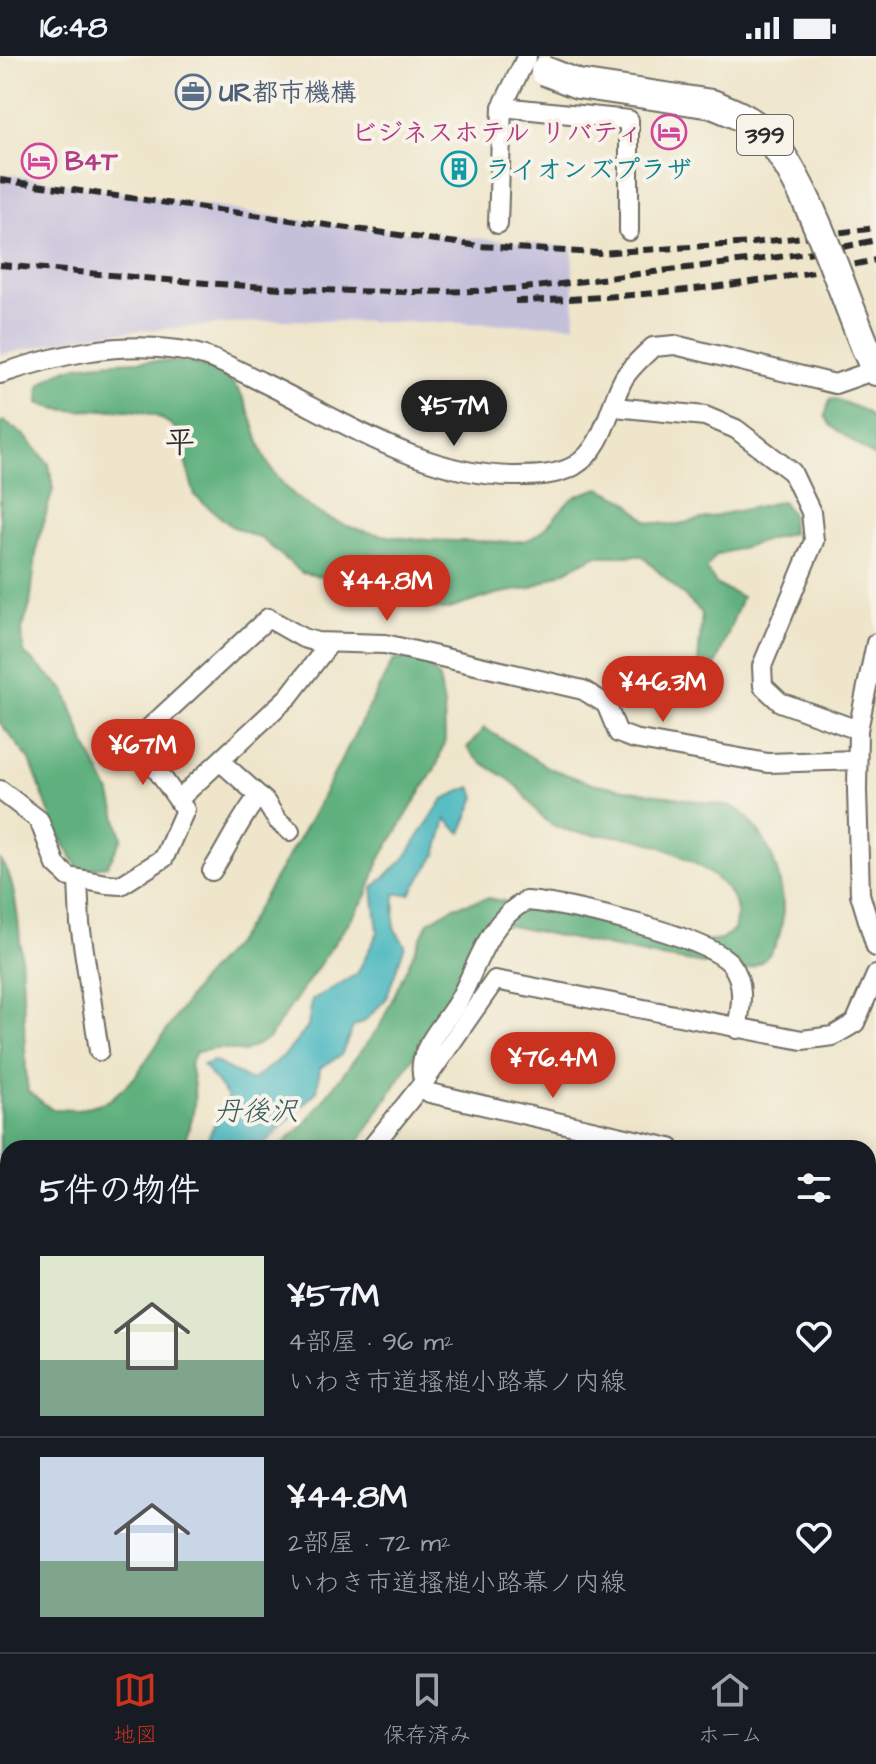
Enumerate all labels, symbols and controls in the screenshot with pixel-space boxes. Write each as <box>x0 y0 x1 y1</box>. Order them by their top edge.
text: 16:48 <box>40 7 108 49</box>
office icon: UR都市機構 <box>174 73 212 111</box>
place label: UR都市機構 <box>219 75 356 111</box>
hotel icon: ビジネスホテル リバティ <box>650 113 688 151</box>
place label: ビジネスホテル リバティ <box>351 115 643 151</box>
road number: 399 <box>737 115 793 155</box>
hotel icon: B4T <box>20 142 58 180</box>
place label: B4T <box>65 144 118 180</box>
building icon: ライオンズプラザ <box>440 150 478 188</box>
place label: ライオンズプラザ <box>485 152 692 188</box>
pin: ¥57M <box>407 380 501 448</box>
text: ¥57M <box>419 388 489 424</box>
district label: 平 <box>165 422 195 464</box>
pin: ¥44.8M <box>322 555 452 623</box>
text: ¥44.8M <box>341 563 433 599</box>
pin: ¥46.3M <box>598 656 728 724</box>
text: ¥46.3M <box>620 664 706 700</box>
pin: ¥67M <box>96 719 190 787</box>
text: ¥67M <box>109 727 177 763</box>
pin: ¥76.4M <box>488 1032 618 1100</box>
text: ¥76.4M <box>508 1040 598 1076</box>
water label: 丹後沢 <box>214 1092 299 1131</box>
icon: filters <box>792 1166 836 1210</box>
text: 5件の物件 <box>40 1167 200 1215</box>
text: ¥57M <box>288 1272 379 1320</box>
icon: home <box>104 1288 200 1384</box>
icon: heart <box>792 1314 836 1358</box>
text: 4部屋 · 96 m² <box>288 1324 454 1360</box>
text: いわき市道搔槌小路幕ノ内線 <box>288 1364 626 1400</box>
text: ¥44.8M <box>288 1473 407 1521</box>
icon: home <box>104 1489 200 1585</box>
icon: heart <box>792 1515 836 1559</box>
text: 2部屋 · 72 m² <box>288 1525 451 1561</box>
text: いわき市道搔槌小路幕ノ内線 <box>288 1565 626 1601</box>
tab: 地図 <box>113 1668 157 1751</box>
tab: 保存済み <box>383 1668 471 1751</box>
tab: ホーム <box>698 1668 763 1751</box>

